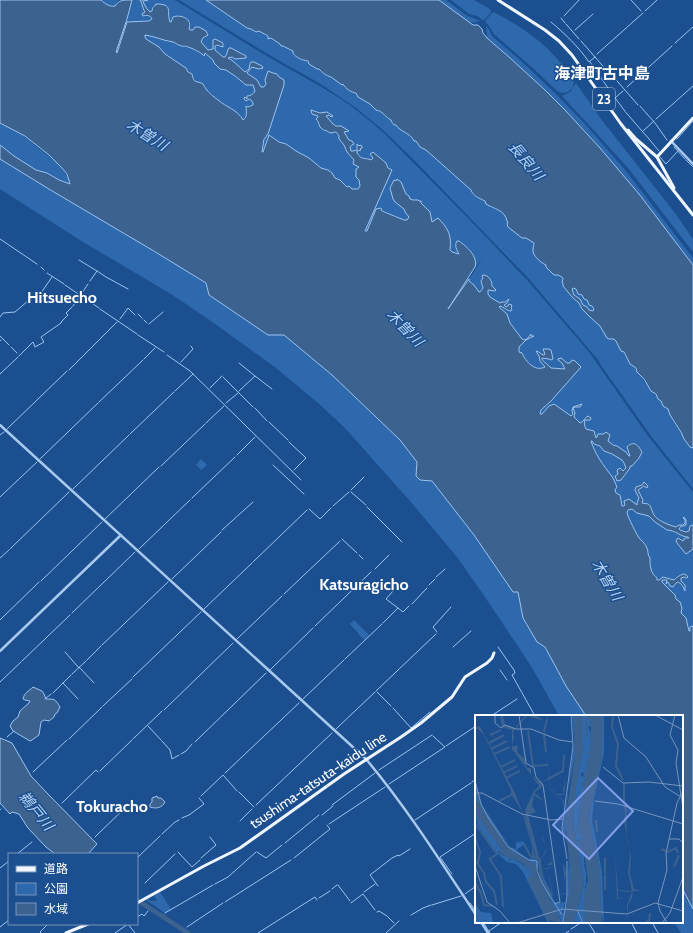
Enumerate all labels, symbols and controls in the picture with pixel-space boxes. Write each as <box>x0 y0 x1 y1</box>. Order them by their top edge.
district label: 海津町古中島 <box>554 64 650 83</box>
road number: 23 <box>593 88 615 110</box>
water label: 木曽川 <box>123 115 173 156</box>
water label: 長良川 <box>505 138 549 186</box>
district label: Hitsuecho <box>27 288 97 307</box>
water label: 木曽川 <box>383 306 428 352</box>
water label: 木曽川 <box>588 556 627 606</box>
district label: Katsuragicho <box>319 575 409 594</box>
inset map <box>475 715 683 923</box>
street label: tsushima-tatsuta-kaidu line <box>246 728 390 832</box>
water label: 鵜戸川 <box>15 788 58 836</box>
district label: Tokuracho <box>76 797 148 816</box>
legend <box>8 853 138 925</box>
text: 道路 <box>44 861 68 876</box>
text: 公園 <box>44 881 68 896</box>
text: 水域 <box>44 901 68 916</box>

